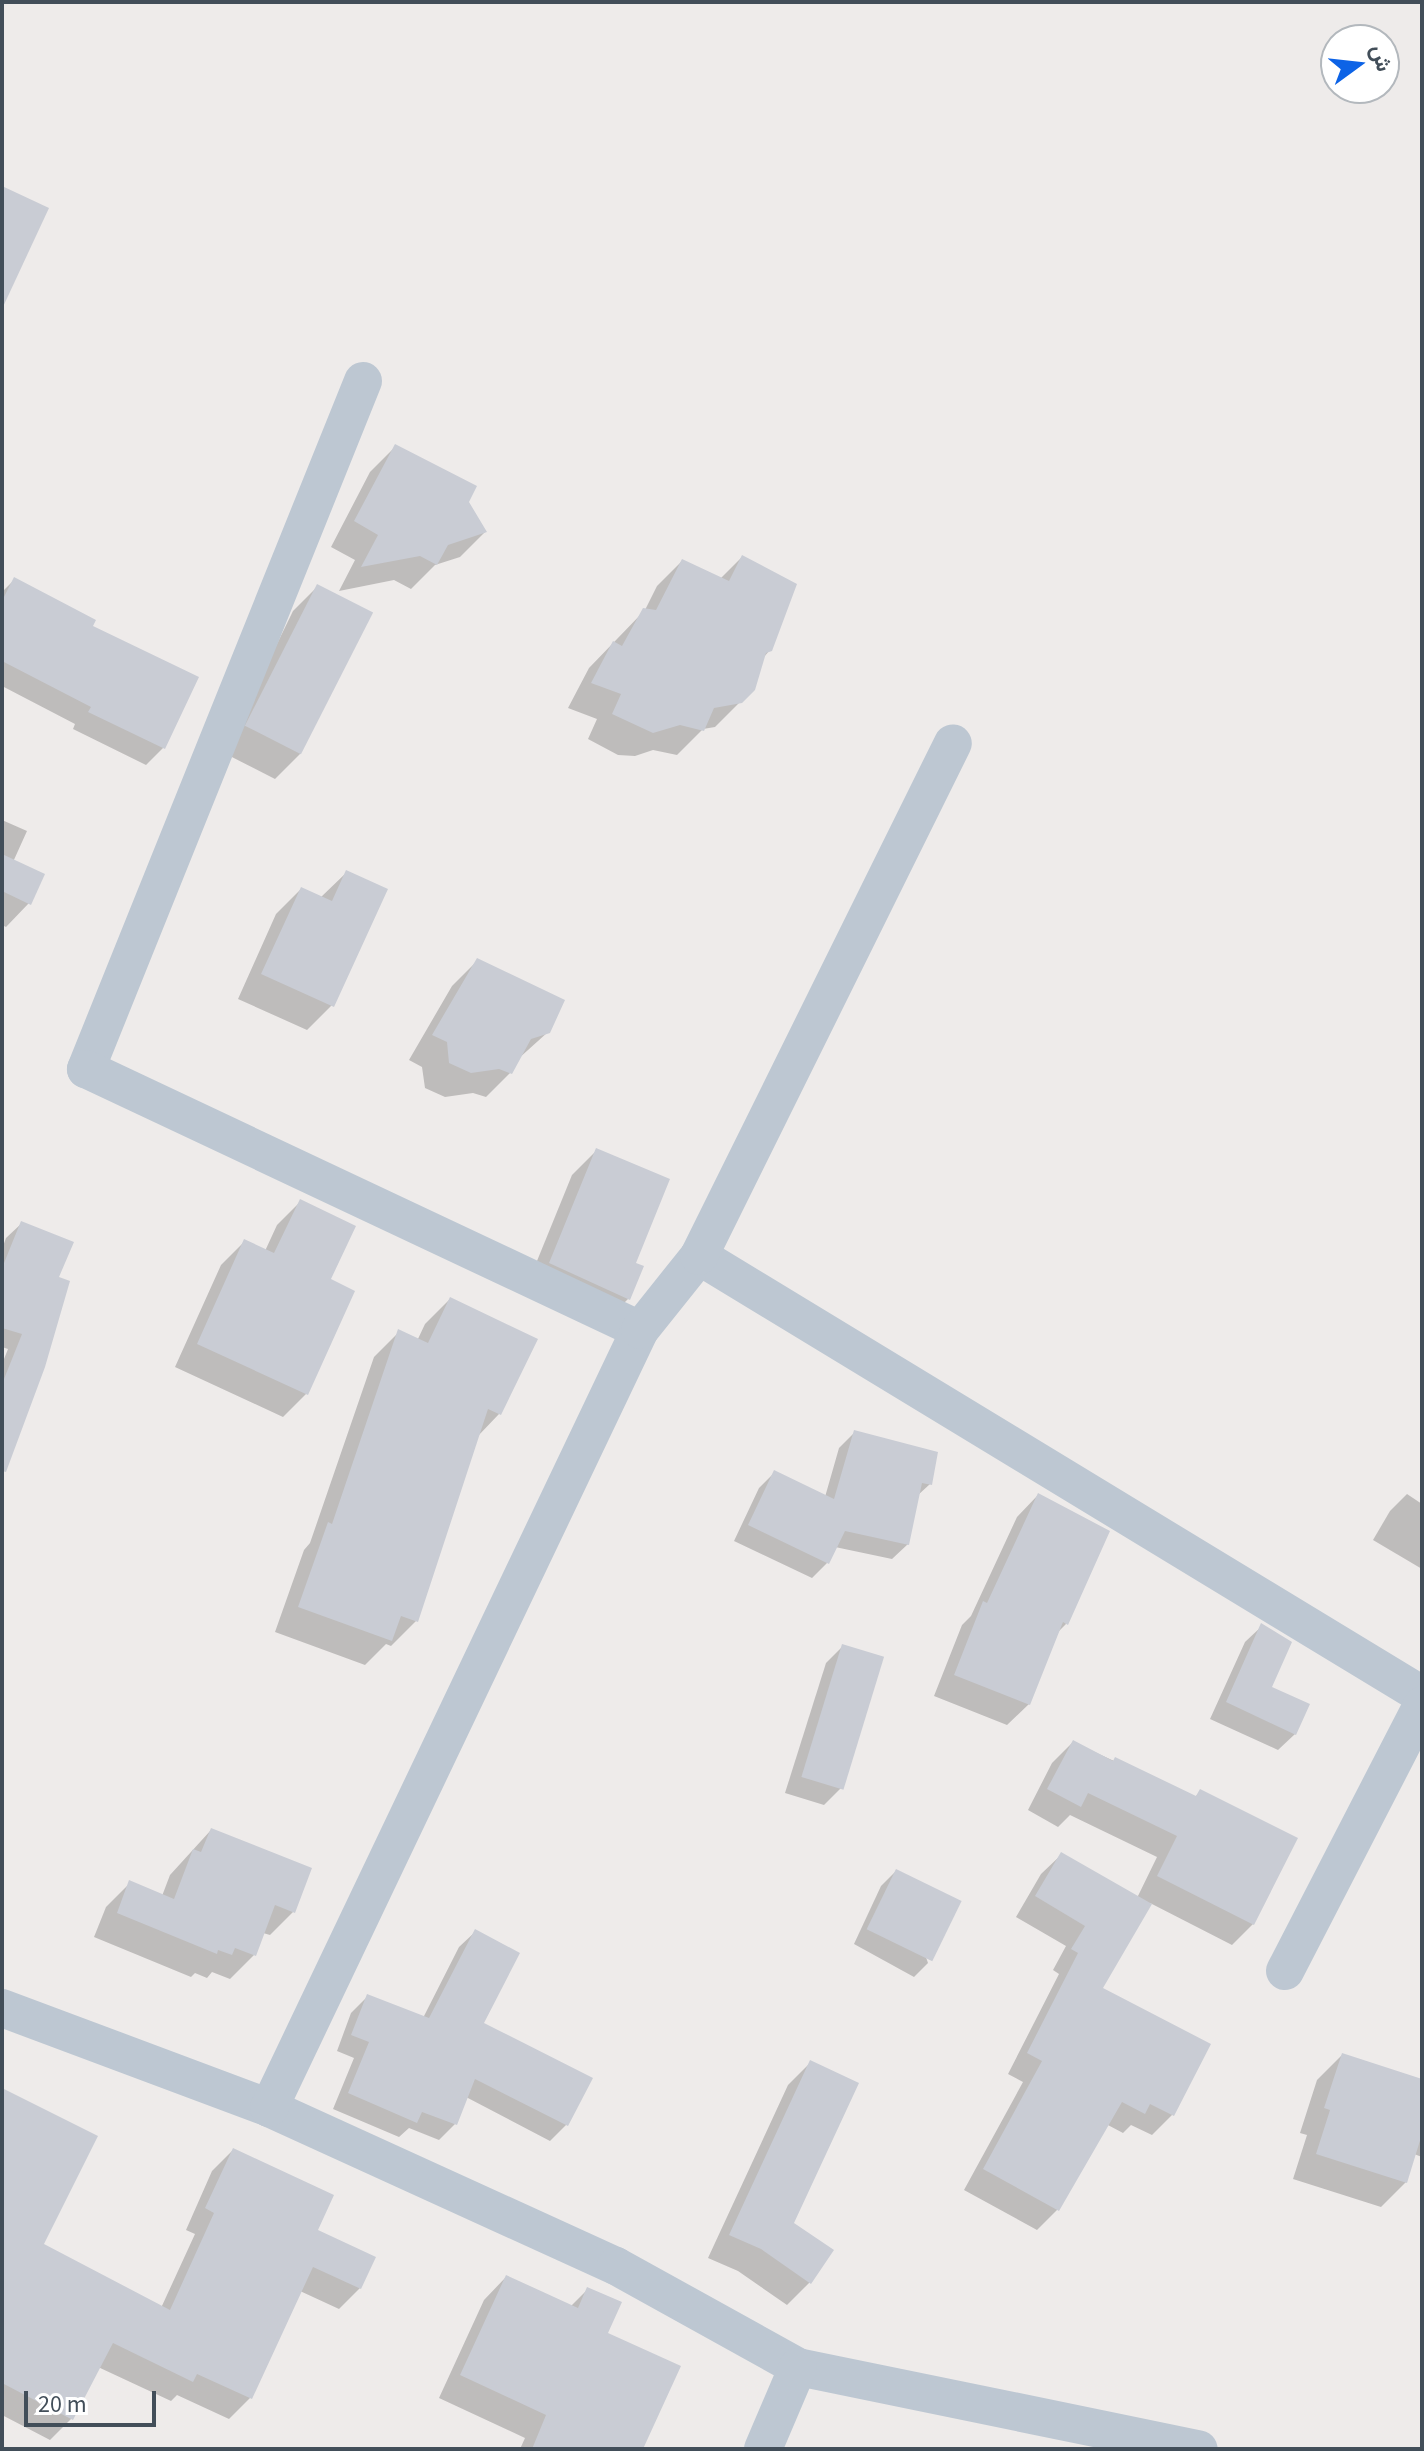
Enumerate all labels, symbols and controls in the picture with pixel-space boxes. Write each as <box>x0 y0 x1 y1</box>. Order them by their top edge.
north arrow <box>1320 24 1400 104</box>
text: ش <box>1362 41 1400 75</box>
scale bar <box>28 2375 160 2425</box>
text: 20 m <box>38 2387 87 2422</box>

